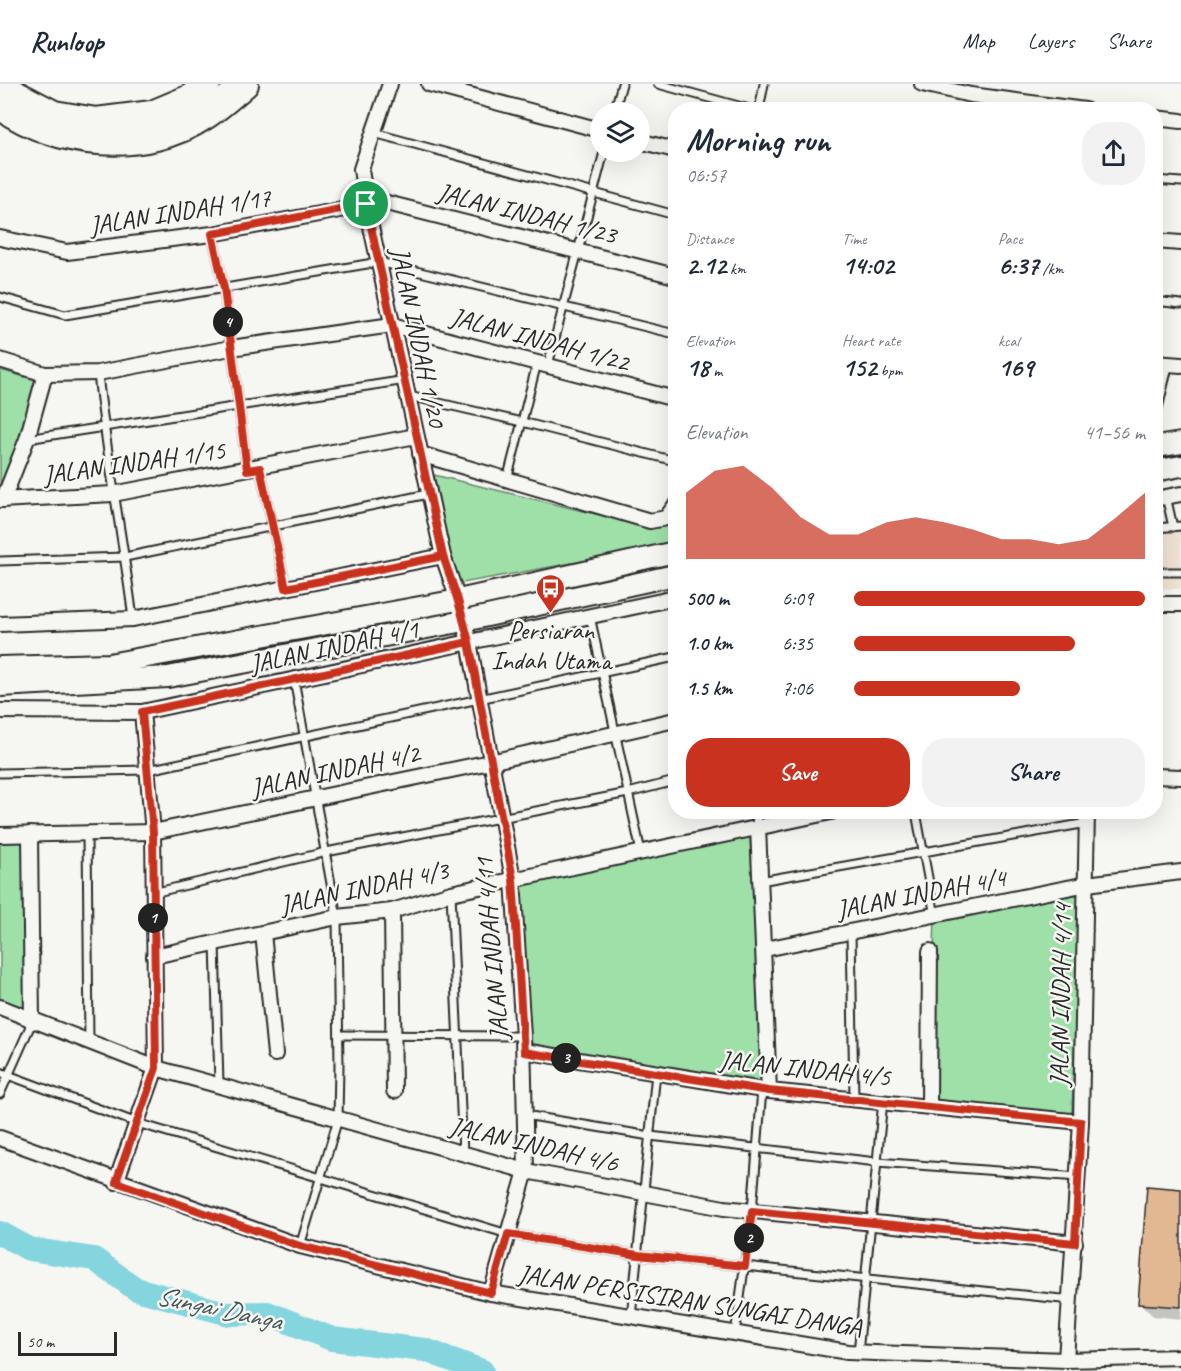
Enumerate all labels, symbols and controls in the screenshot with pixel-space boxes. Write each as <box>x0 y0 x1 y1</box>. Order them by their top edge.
text: Runloop <box>30 24 103 59</box>
text: Map <box>962 28 995 54</box>
text: Layers <box>1028 28 1074 54</box>
text: Share <box>1107 28 1151 54</box>
map controls <box>590 102 650 162</box>
button: layers <box>590 102 650 162</box>
text: Morning run <box>686 119 830 161</box>
button: share <box>1082 122 1145 185</box>
text: 06:57 <box>686 163 726 188</box>
street label: JALAN INDAH 1/23 <box>432 175 622 252</box>
pin <box>340 178 391 229</box>
street label: JALAN INDAH 1/17 <box>85 181 274 242</box>
icon: arrive <box>349 187 382 220</box>
text: Distance <box>686 229 734 249</box>
text: Time <box>842 229 866 249</box>
text: Pace <box>998 229 1023 249</box>
street label: JALAN INDAH 1/20 <box>383 242 454 432</box>
text: 2.12 <box>686 249 726 282</box>
text: 14:02 <box>842 249 894 282</box>
text: 6:37 <box>998 249 1039 282</box>
text: km <box>726 259 746 279</box>
text: /km <box>1039 259 1064 279</box>
street label: JALAN INDAH 1/22 <box>445 299 635 380</box>
pin: 4 <box>213 307 243 337</box>
text: 4 <box>224 312 232 332</box>
text: Elevation <box>686 331 735 351</box>
text: Heart rate <box>842 331 900 351</box>
text: kcal <box>998 331 1019 351</box>
text: 18 <box>686 351 709 384</box>
text: 152 <box>842 351 877 384</box>
text: 169 <box>998 351 1033 384</box>
text: m <box>709 361 722 381</box>
text: bpm <box>877 361 903 381</box>
text: Elevation <box>686 420 748 445</box>
text: 41–56 m <box>1084 420 1145 445</box>
street label: JALAN INDAH 1/15 <box>39 433 228 492</box>
bus stop icon: Persiaran Indah Utama <box>535 572 567 614</box>
text: 500 m <box>686 586 729 611</box>
text: 6:09 <box>782 586 813 611</box>
street label: JALAN INDAH 4/1 <box>245 612 423 681</box>
place label: Persiaran Indah Utama <box>491 614 613 677</box>
text: 1.0 km <box>686 631 733 656</box>
text: 6:35 <box>782 631 813 656</box>
text: 1.5 km <box>686 676 732 701</box>
text: 7:06 <box>782 676 813 701</box>
street label: JALAN INDAH 4/2 <box>246 736 425 805</box>
button: Save <box>686 738 910 807</box>
button: Share <box>922 738 1145 807</box>
street label: JALAN INDAH 4/3 <box>275 853 454 922</box>
street label: JALAN INDAH 4/11 <box>467 855 516 1044</box>
street label: JALAN INDAH 4/4 <box>832 860 1011 926</box>
street label: JALAN INDAH 4/14 <box>1042 901 1079 1089</box>
pin: 1 <box>138 903 168 933</box>
text: 1 <box>149 908 157 928</box>
pin: 3 <box>551 1043 581 1073</box>
street label: JALAN INDAH 4/5 <box>716 1043 893 1094</box>
text: 3 <box>562 1048 570 1068</box>
street label: JALAN INDAH 4/6 <box>445 1109 622 1180</box>
pin: 2 <box>734 1223 764 1253</box>
text: 2 <box>745 1228 753 1248</box>
street label: JALAN PERSISIRAN SUNGAI DANGA <box>514 1257 865 1344</box>
water label: Sungai Danga <box>154 1278 287 1338</box>
scale bar <box>18 1329 117 1356</box>
text: 50 m <box>27 1332 54 1352</box>

